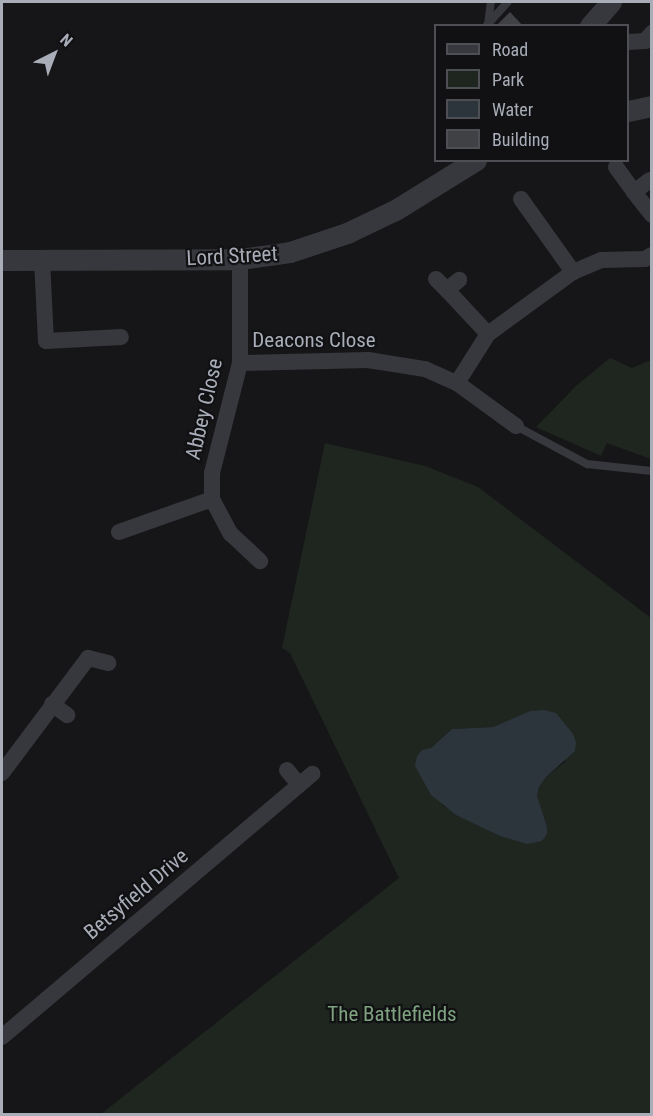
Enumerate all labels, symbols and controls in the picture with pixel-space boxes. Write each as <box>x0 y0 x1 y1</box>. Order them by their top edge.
north arrow <box>24 24 84 84</box>
legend <box>434 24 629 162</box>
text: N <box>56 30 76 51</box>
text: Road <box>492 39 528 60</box>
text: Park <box>492 69 524 90</box>
text: Water <box>492 99 533 120</box>
text: Building <box>492 129 549 150</box>
street label: Lord Street <box>186 241 278 271</box>
street label: Deacons Close <box>252 327 376 353</box>
street label: Abbey Close <box>180 356 228 462</box>
street label: Betsyfield Drive <box>79 843 193 945</box>
park label: The Battlefields <box>327 1001 457 1027</box>

